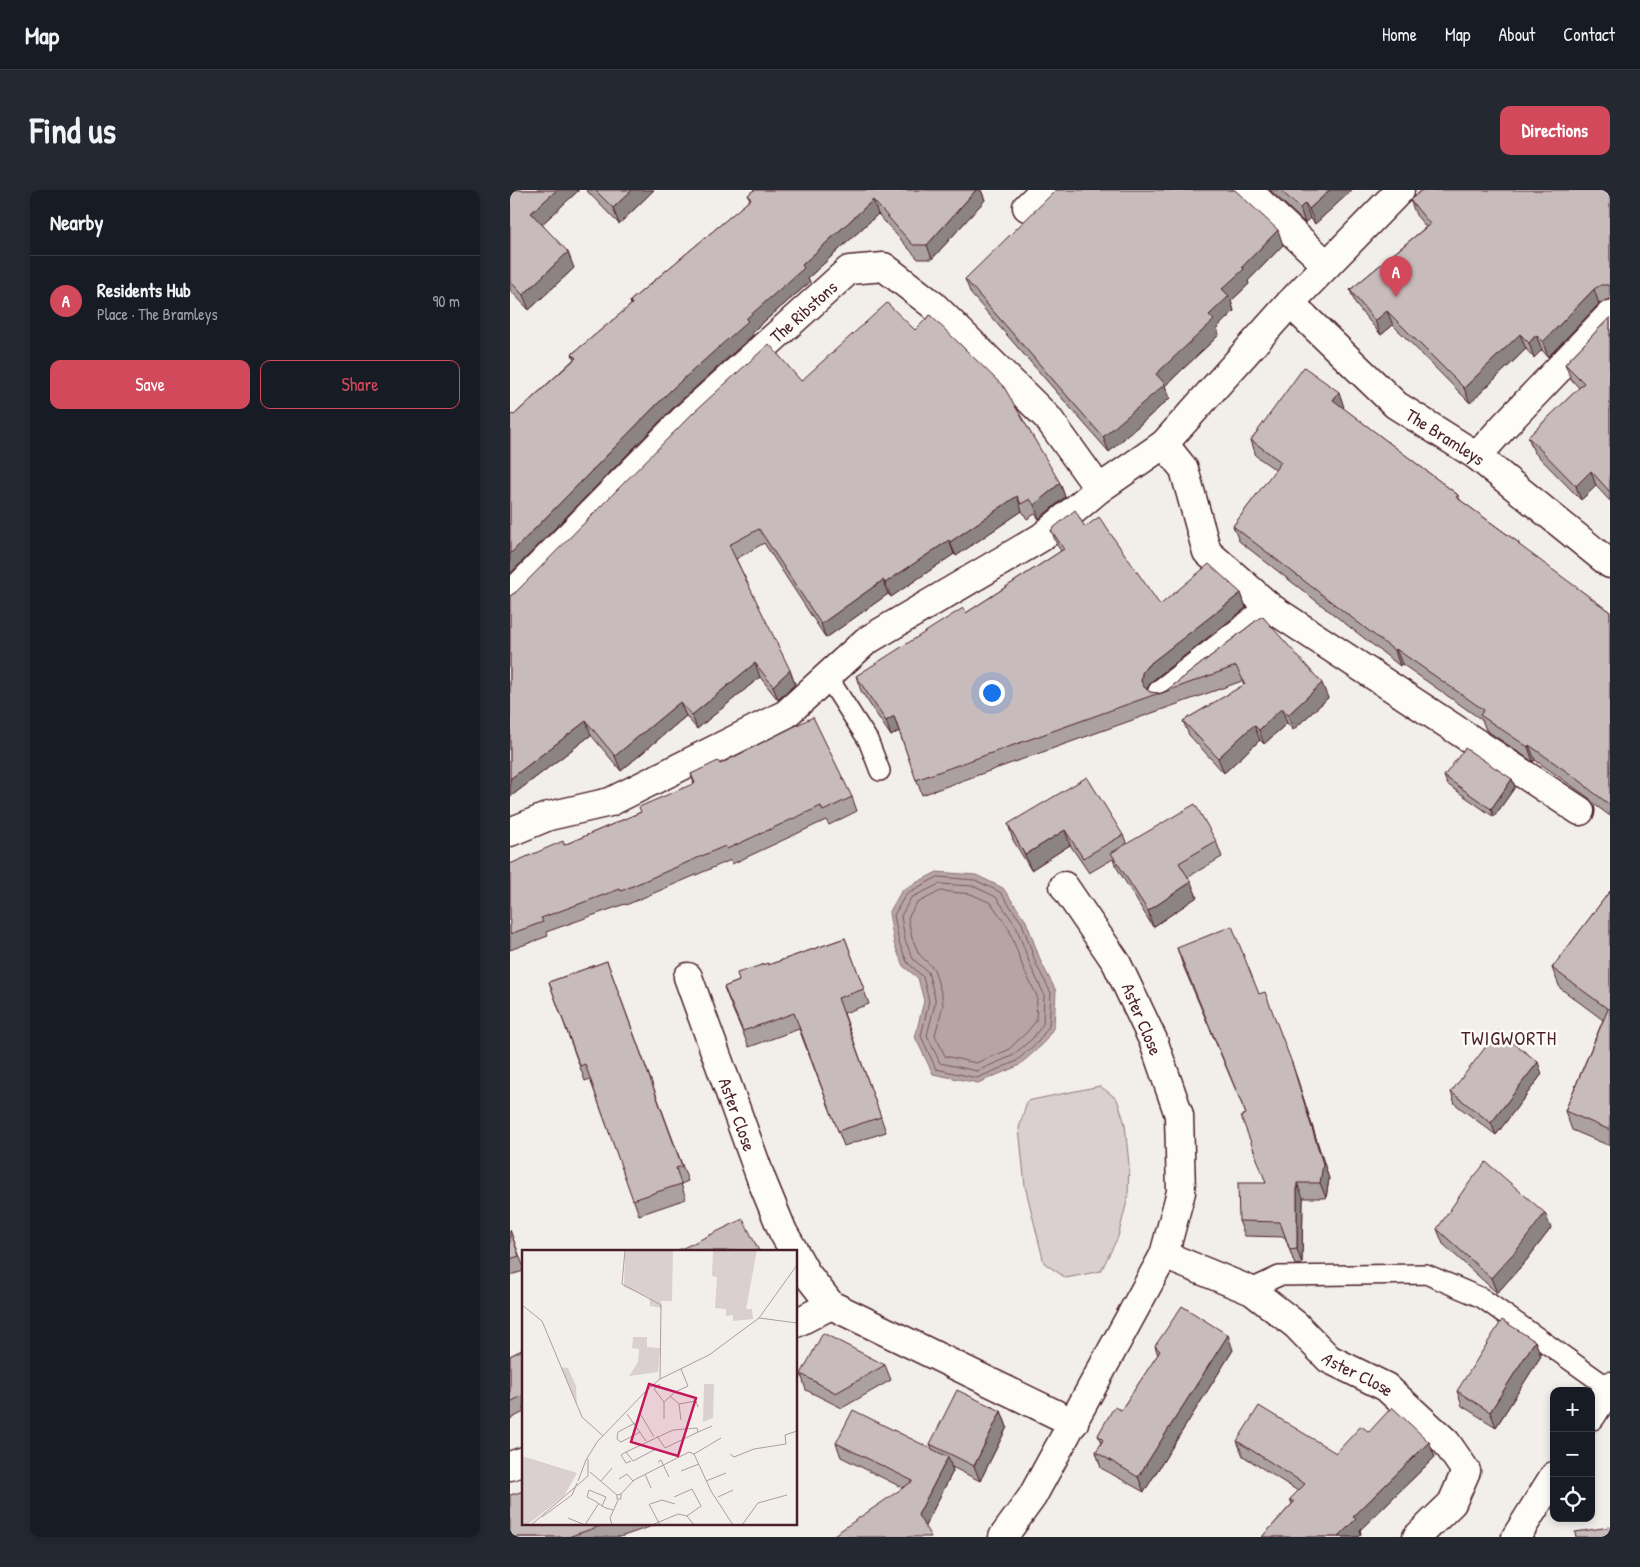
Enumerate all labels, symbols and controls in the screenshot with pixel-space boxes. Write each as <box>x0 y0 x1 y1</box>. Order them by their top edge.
text: Map <box>25 19 59 51</box>
text: Home <box>1382 22 1417 47</box>
text: Map <box>1445 22 1470 47</box>
text: About <box>1498 22 1535 47</box>
text: Contact <box>1563 22 1615 47</box>
button: Directions <box>1500 106 1610 155</box>
text: Find us <box>30 107 116 154</box>
text: Nearby <box>50 208 103 237</box>
pin: A <box>1380 256 1412 297</box>
street label: The Ribstons <box>764 274 842 348</box>
text: Residents Hub <box>97 277 191 303</box>
text: A <box>62 290 70 312</box>
text: 90 m <box>432 290 460 312</box>
text: Place · The Bramleys <box>97 303 218 325</box>
button: Save <box>50 360 250 409</box>
button: Share <box>260 360 460 409</box>
street label: The Bramleys <box>1401 402 1491 471</box>
your location <box>979 680 1005 706</box>
street label: Aster Close <box>1116 979 1168 1059</box>
district label: TWIGWORTH <box>1461 1024 1557 1051</box>
street label: Aster Close <box>713 1074 763 1154</box>
inset map <box>522 1250 798 1524</box>
street label: Aster Close <box>1316 1347 1400 1401</box>
map controls <box>1550 1387 1595 1522</box>
button: + <box>1550 1387 1595 1432</box>
button: − <box>1550 1432 1595 1477</box>
button: locate <box>1550 1477 1595 1522</box>

